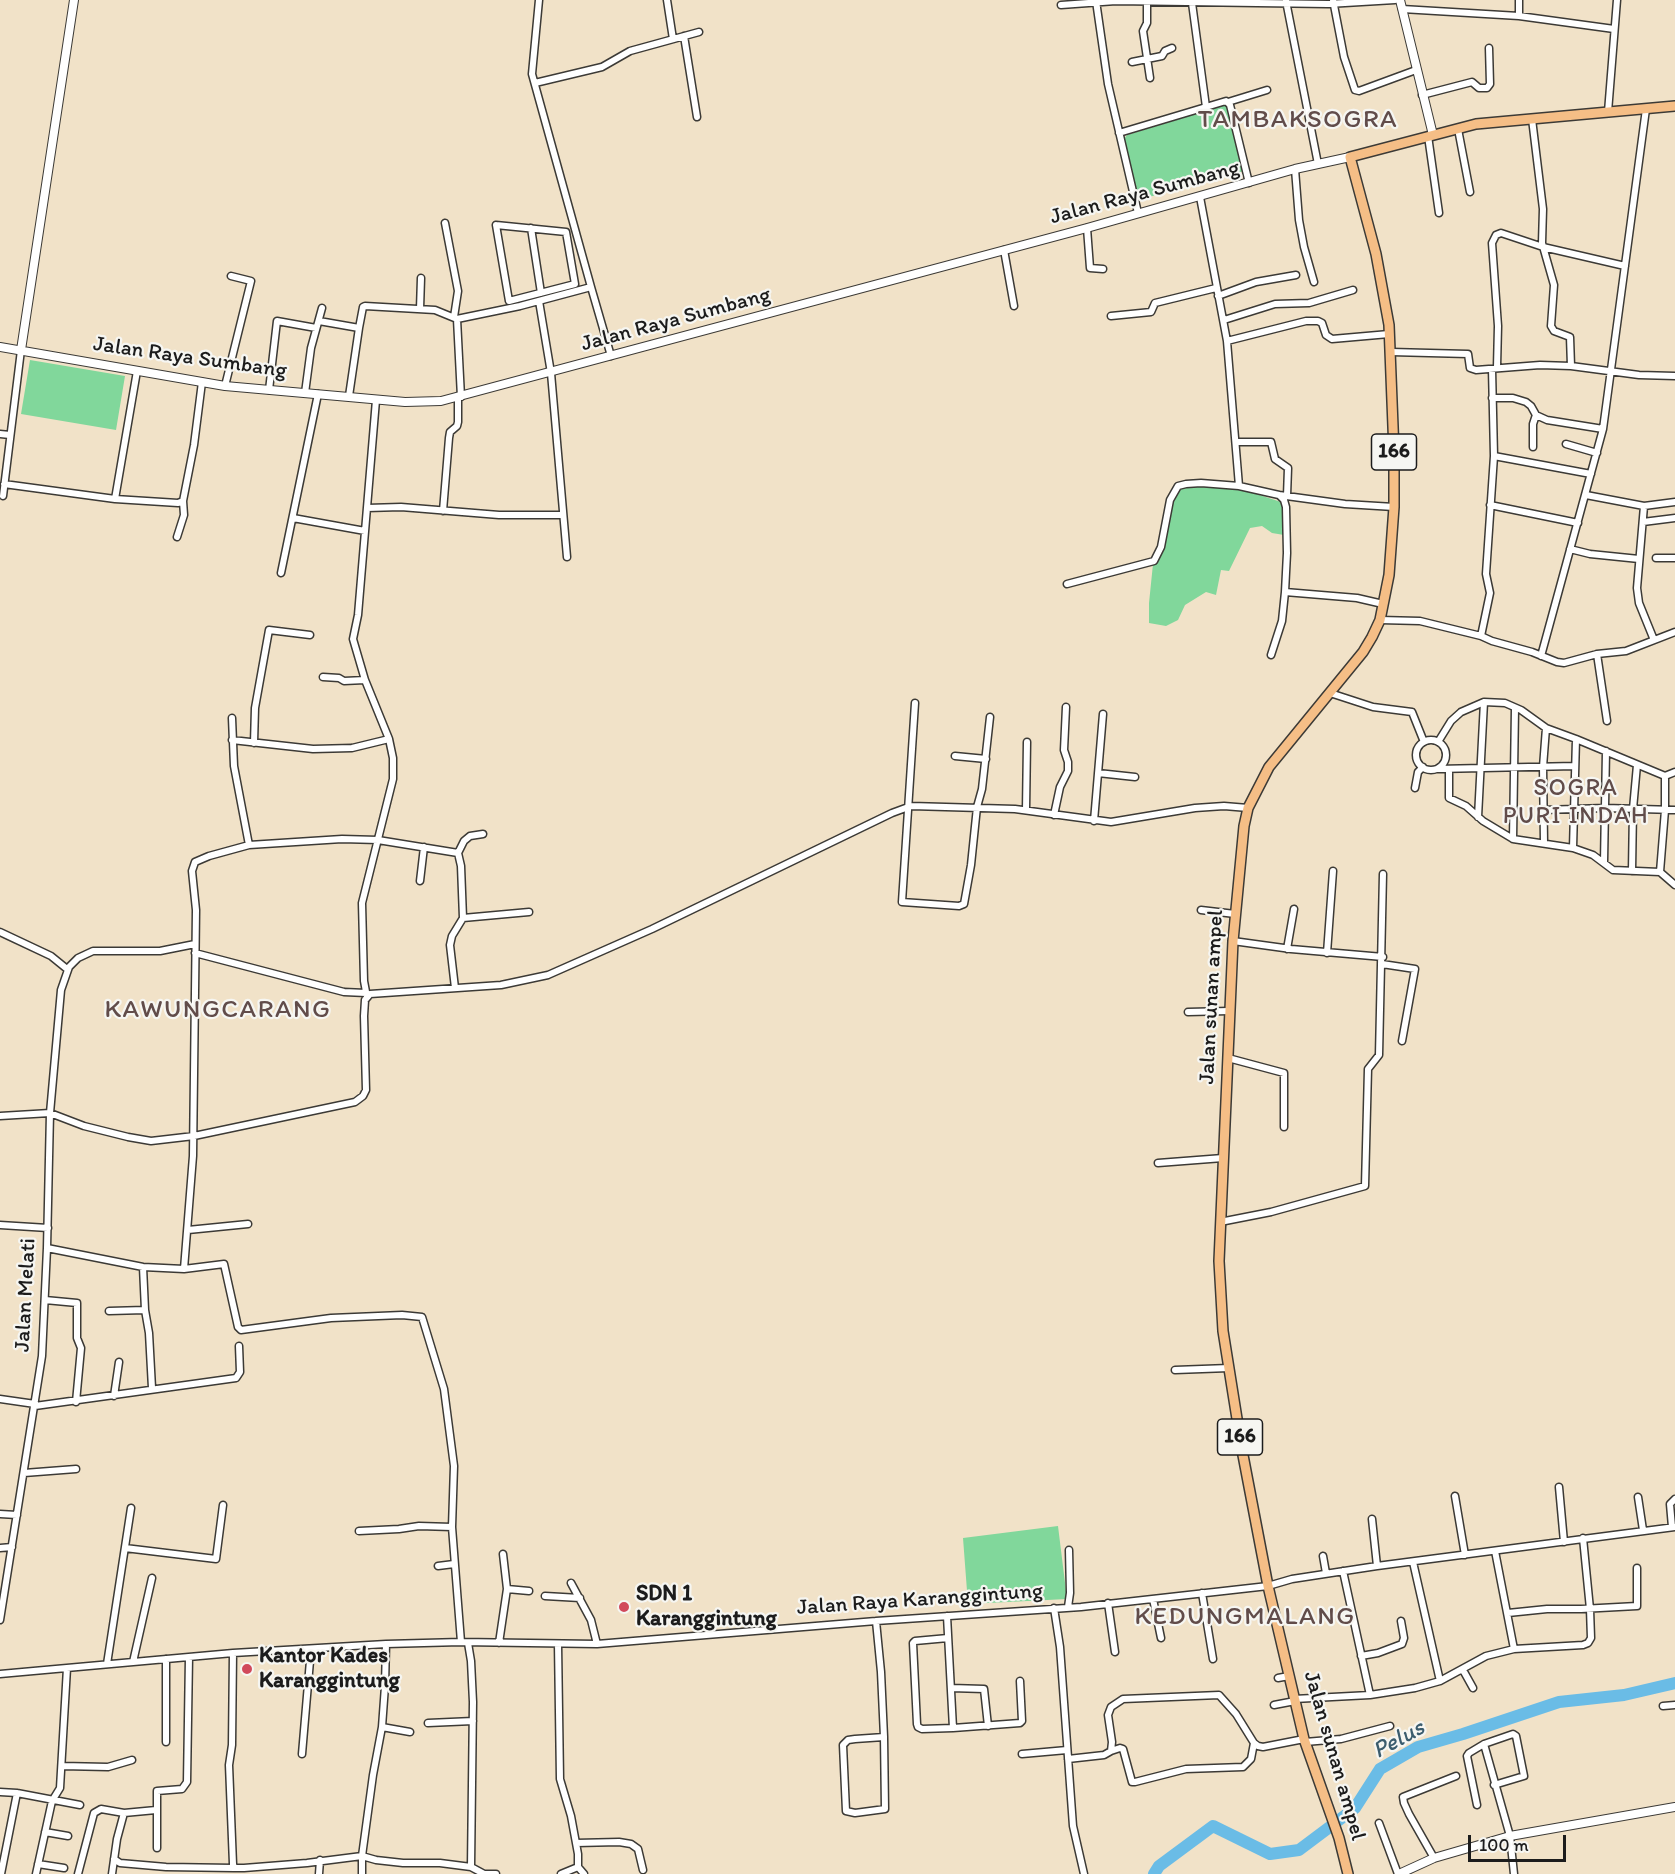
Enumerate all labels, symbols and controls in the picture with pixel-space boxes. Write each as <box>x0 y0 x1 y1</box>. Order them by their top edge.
district label: TAMBAKSOGRA <box>1197 104 1399 136</box>
street label: Jalan Raya Sumbang <box>1047 155 1243 231</box>
street label: Jalan Raya Sumbang <box>578 282 774 358</box>
street label: Jalan Raya Sumbang <box>92 331 288 385</box>
road number: 166 <box>1372 434 1416 470</box>
district label: SOGRA PURI INDAH <box>1504 775 1648 831</box>
street label: Jalan sunan ampel <box>1194 909 1230 1085</box>
district label: KAWUNGCARANG <box>104 994 332 1026</box>
street label: Jalan Melati <box>10 1237 42 1353</box>
road number: 166 <box>1218 1419 1262 1455</box>
street label: Jalan Raya Karanggintung <box>796 1578 1044 1622</box>
place label: SDN 1 Karanggintung <box>636 1581 777 1633</box>
marker: SDN 1 Karanggintung <box>617 1600 631 1614</box>
district label: KEDUNGMALANG <box>1134 1601 1356 1633</box>
place label: Kantor Kades Karanggintung <box>259 1643 400 1694</box>
marker: Kantor Kades Karanggintung <box>240 1662 254 1676</box>
street label: Jalan sunan ampel <box>1297 1668 1371 1844</box>
water label: Pelus <box>1368 1714 1430 1766</box>
scale bar <box>1471 1823 1568 1861</box>
text: 100 m <box>1479 1834 1529 1856</box>

